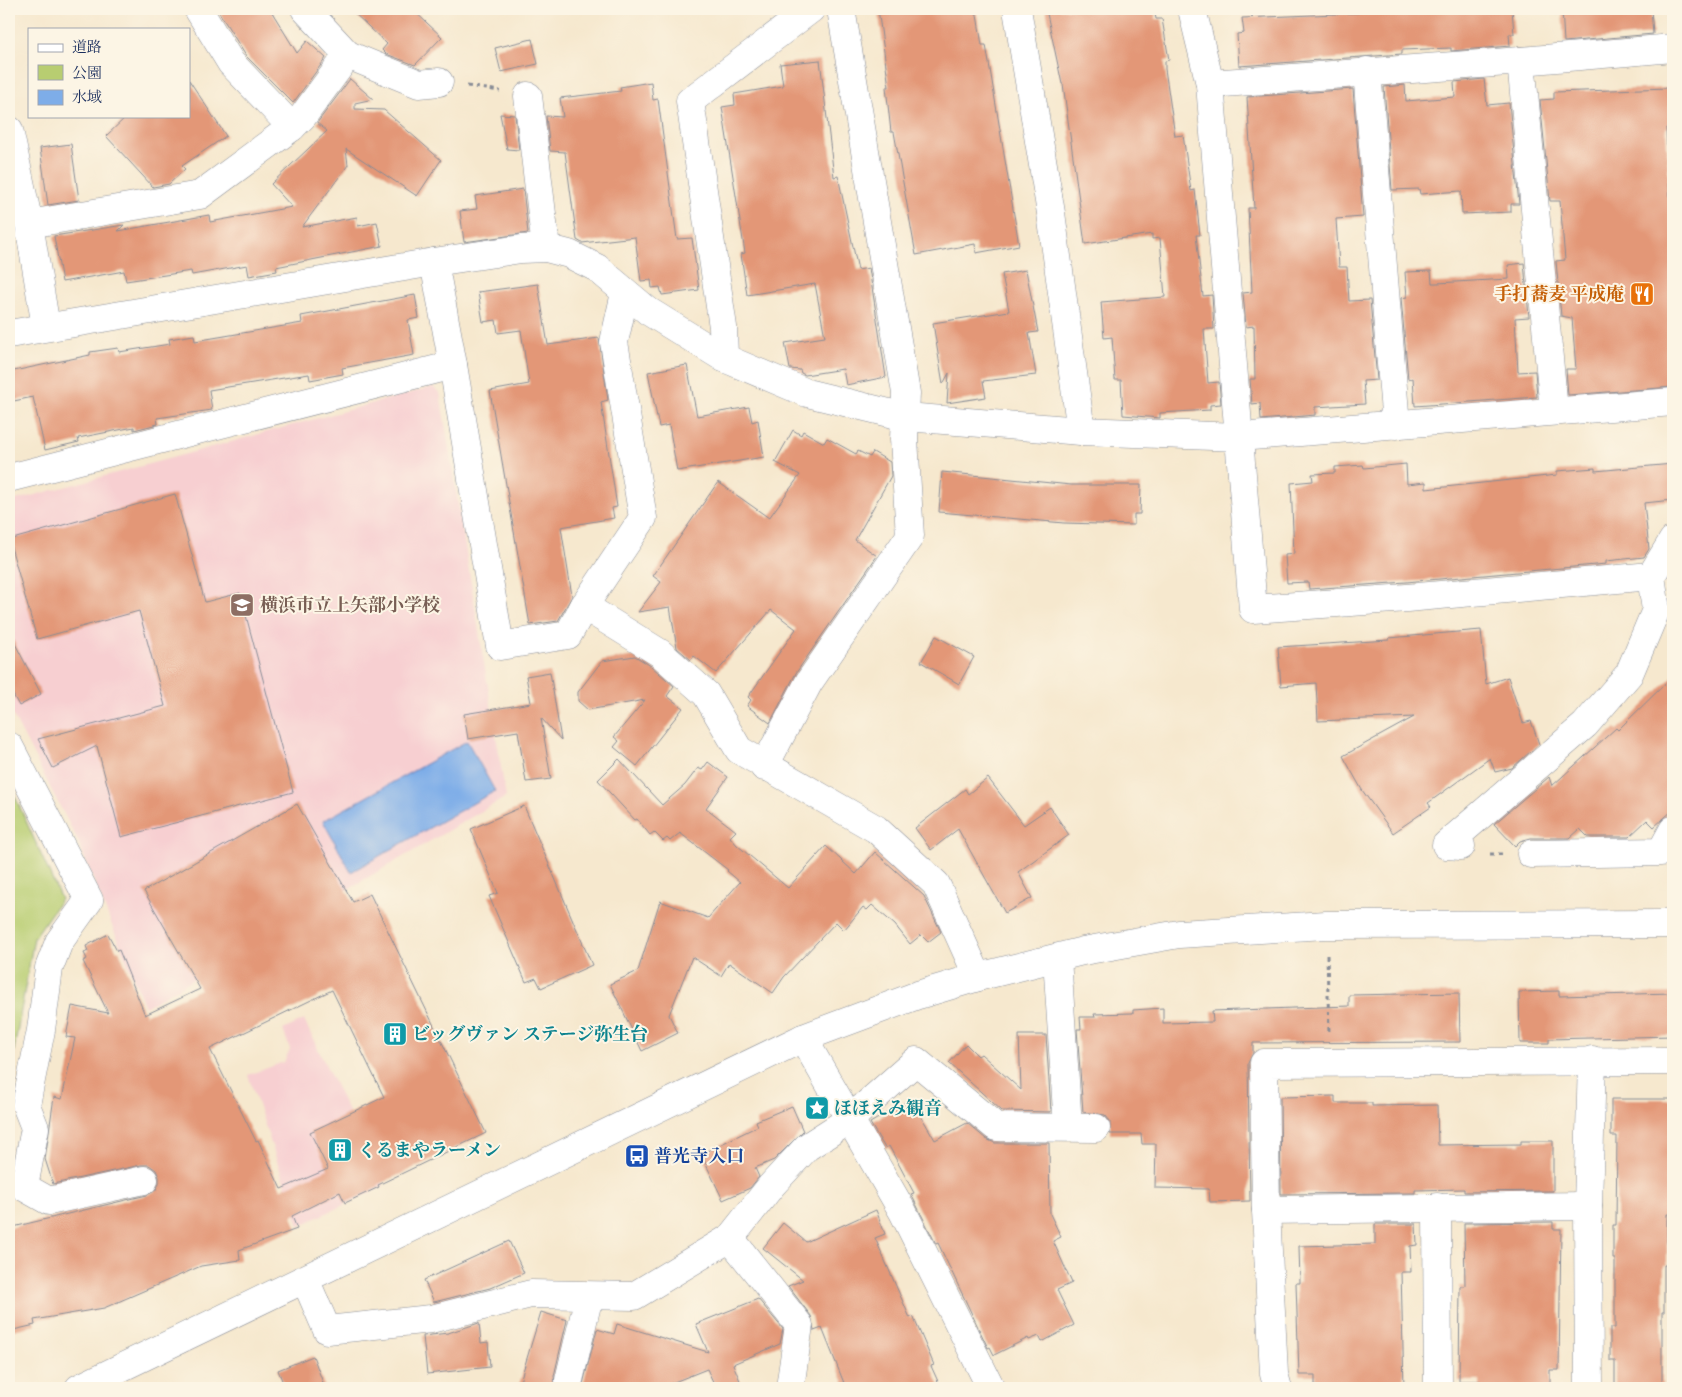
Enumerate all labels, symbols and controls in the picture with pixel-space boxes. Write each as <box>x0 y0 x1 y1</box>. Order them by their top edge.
legend <box>28 28 190 118</box>
text: 道路 <box>72 38 102 57</box>
text: 公園 <box>72 64 102 83</box>
text: 水域 <box>72 88 102 107</box>
restaurant icon: 手打蕎麦 平成庵 <box>1629 281 1655 307</box>
place label: 手打蕎麦 平成庵 <box>1494 283 1624 306</box>
school or university icon: 横浜市立上矢部小学校 <box>229 592 255 618</box>
place label: 横浜市立上矢部小学校 <box>260 594 440 617</box>
building icon: ビッグヴァン ステージ弥生台 <box>382 1021 408 1047</box>
place label: ビッグヴァン ステージ弥生台 <box>412 1023 648 1046</box>
place icon: ほほえみ観音 <box>804 1095 830 1121</box>
place label: ほほえみ観音 <box>834 1097 942 1120</box>
building icon: くるまやラーメン <box>327 1137 353 1163</box>
place label: くるまやラーメン <box>358 1139 501 1162</box>
bus stop icon: 普光寺入口 <box>624 1143 650 1169</box>
place label: 普光寺入口 <box>654 1145 744 1168</box>

